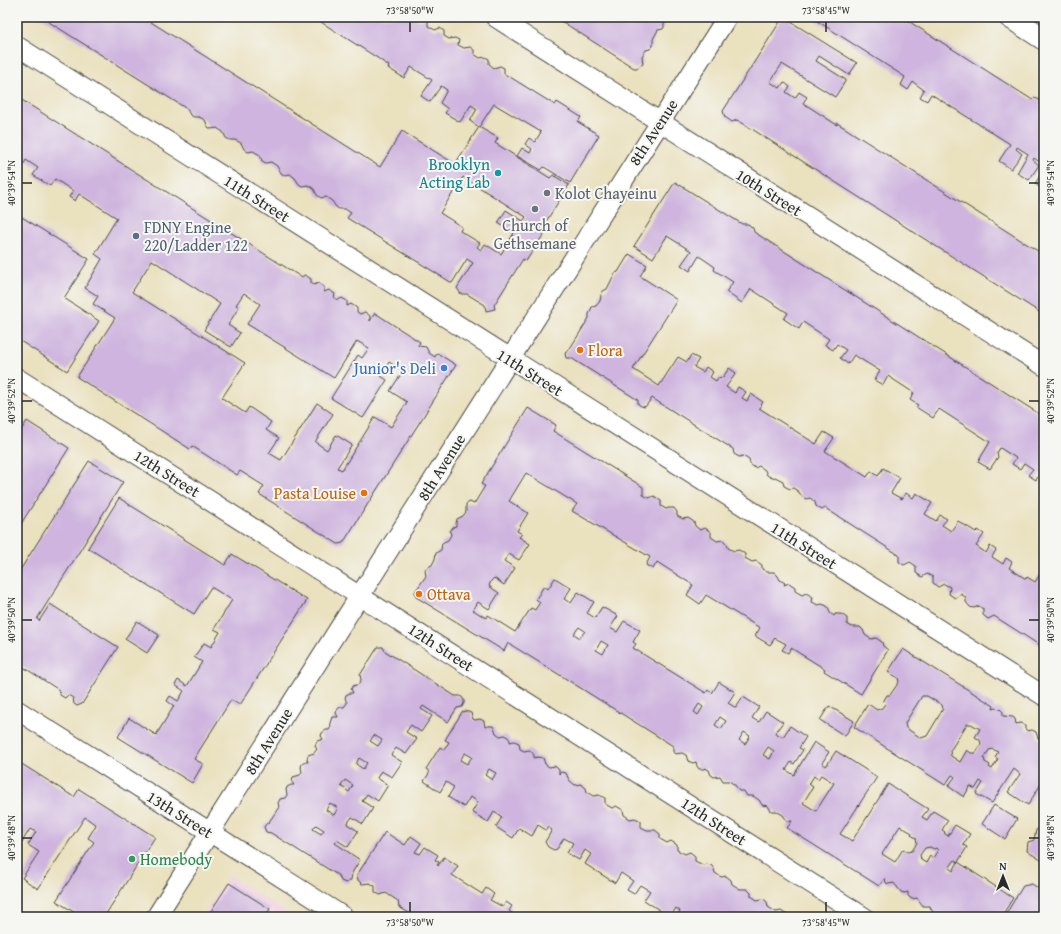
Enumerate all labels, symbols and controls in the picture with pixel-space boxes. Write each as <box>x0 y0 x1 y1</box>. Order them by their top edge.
text: 73°58'50"W <box>386 3 434 18</box>
text: 73°58'45"W <box>802 3 850 18</box>
street label: 8th Avenue <box>623 94 683 170</box>
place label: Brooklyn Acting Lab <box>419 152 490 194</box>
text: 40°39'54"N <box>4 160 19 206</box>
text: 40°39'54"N <box>1043 160 1058 206</box>
street label: 10th Street <box>731 162 807 222</box>
street label: 11th Street <box>219 168 295 228</box>
marker: Brooklyn Acting Lab <box>493 168 503 178</box>
place label: Kolot Chayeinu <box>555 181 657 205</box>
marker: Kolot Chayeinu <box>542 188 552 198</box>
marker: Church of Gethsemane <box>530 204 540 214</box>
place label: Church of Gethsemane <box>494 213 576 255</box>
place label: FDNY Engine 220/Ladder 122 <box>144 215 248 257</box>
marker: FDNY Engine 220/Ladder 122 <box>131 231 141 241</box>
place label: Flora <box>588 338 623 362</box>
street label: 11th Street <box>492 342 568 402</box>
marker: Flora <box>575 345 585 355</box>
place label: Junior's Deli <box>352 356 437 380</box>
marker: Junior's Deli <box>439 363 449 373</box>
text: 40°39'52"N <box>4 378 19 424</box>
text: 40°39'52"N <box>1043 378 1058 424</box>
street label: 8th Avenue <box>411 429 471 505</box>
street label: 12th Street <box>129 443 205 503</box>
place label: Pasta Louise <box>274 481 356 505</box>
marker: Pasta Louise <box>359 488 369 498</box>
street label: 11th Street <box>766 515 842 575</box>
place label: Ottava <box>427 582 471 606</box>
marker: Ottava <box>414 589 424 599</box>
text: 40°39'50"N <box>4 597 19 643</box>
text: 40°39'50"N <box>1043 597 1058 643</box>
street label: 12th Street <box>403 617 479 677</box>
street label: 8th Avenue <box>238 703 298 779</box>
street label: 13th Street <box>142 784 218 844</box>
street label: 12th Street <box>676 791 752 851</box>
text: 40°39'48"N <box>4 815 19 861</box>
text: 40°39'48"N <box>1043 815 1058 861</box>
place label: Homebody <box>140 847 212 871</box>
marker: Homebody <box>127 854 137 864</box>
north arrow <box>983 856 1023 896</box>
text: N <box>999 858 1007 874</box>
text: 73°58'50"W <box>386 915 434 930</box>
text: 73°58'45"W <box>802 915 850 930</box>

